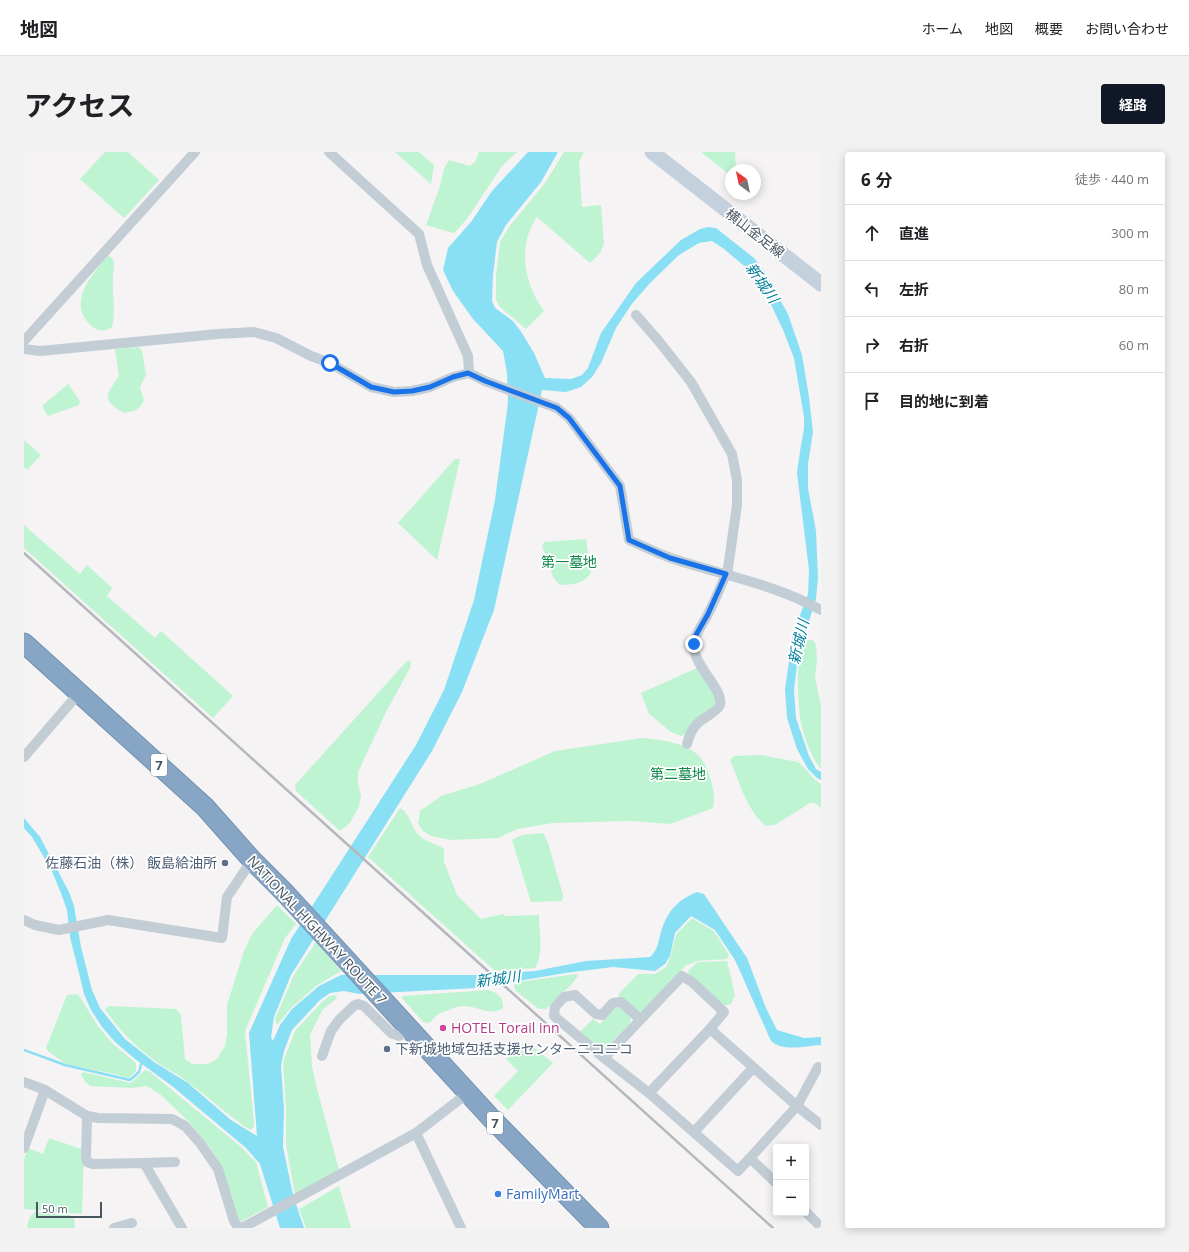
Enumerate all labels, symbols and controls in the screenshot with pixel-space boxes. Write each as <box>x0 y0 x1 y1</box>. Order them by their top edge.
text: 地図 <box>20 16 58 42</box>
text: ホーム <box>921 19 963 38</box>
text: 地図 <box>985 19 1013 38</box>
text: 概要 <box>1035 19 1063 38</box>
text: お問い合わせ <box>1085 19 1169 38</box>
button: 経路 <box>1101 84 1165 124</box>
text: アクセス <box>24 86 135 124</box>
north arrow <box>725 164 761 200</box>
text: 6 分 <box>861 168 892 191</box>
text: 徒歩 · 440 m <box>1075 170 1149 188</box>
street label: 横山金足線 <box>722 204 789 262</box>
icon: ahead <box>861 222 883 244</box>
text: 直進 <box>899 223 929 243</box>
text: 300 m <box>1111 224 1149 242</box>
water label: 新城川 <box>742 258 785 308</box>
icon: left <box>861 278 883 300</box>
text: 左折 <box>899 279 929 299</box>
text: 80 m <box>1119 280 1149 298</box>
icon: right <box>861 334 883 356</box>
text: 右折 <box>899 335 929 355</box>
text: 60 m <box>1119 336 1149 354</box>
route start <box>321 354 339 372</box>
icon: arrive <box>861 390 883 412</box>
text: 目的地に到着 <box>899 391 989 411</box>
park label: 第一墓地 <box>541 552 597 571</box>
water label: 新城川 <box>783 616 813 666</box>
route end <box>685 635 703 653</box>
road number: 7 <box>151 754 167 776</box>
park label: 第二墓地 <box>650 764 706 783</box>
street label: NATIONAL HIGHWAY ROUTE 7 <box>243 851 392 1008</box>
place label: 佐藤石油（株） 飯島給油所 <box>45 853 217 872</box>
marker: 佐藤石油（株） 飯島給油所 <box>220 858 230 868</box>
water label: 新城川 <box>474 965 523 991</box>
place label: HOTEL Torail inn <box>451 1018 560 1037</box>
marker: HOTEL Torail inn <box>438 1023 448 1033</box>
place label: 下新城地域包括支援センターニコニコ <box>395 1039 633 1058</box>
marker: 下新城地域包括支援センターニコニコ <box>382 1044 392 1054</box>
road number: 7 <box>487 1112 503 1134</box>
map controls <box>773 1144 809 1216</box>
button: + <box>773 1144 809 1180</box>
button: − <box>773 1180 809 1216</box>
place label: FamilyMart <box>506 1184 579 1203</box>
marker: FamilyMart <box>493 1189 503 1199</box>
scale bar <box>36 1200 102 1219</box>
text: 50 m <box>42 1201 68 1216</box>

